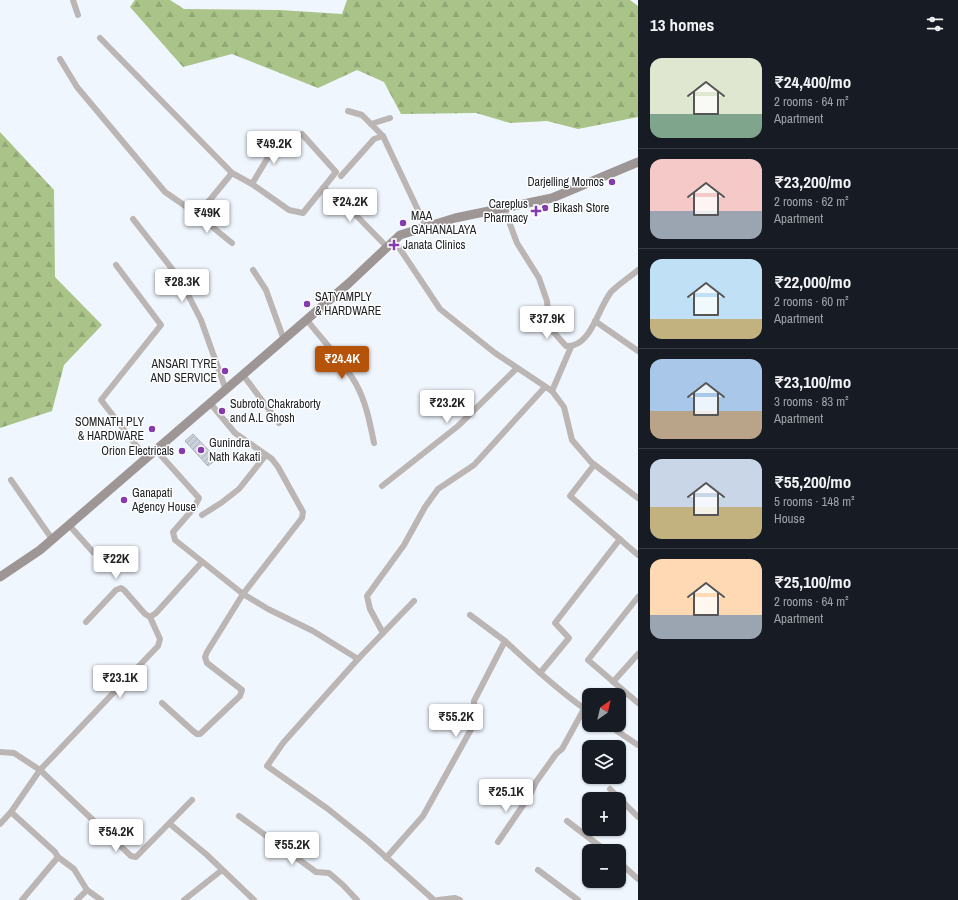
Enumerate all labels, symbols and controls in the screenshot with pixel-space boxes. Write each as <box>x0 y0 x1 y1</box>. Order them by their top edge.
text: 13 homes <box>650 13 714 36</box>
icon: filters <box>924 13 946 35</box>
text: ₹24,400/mo <box>774 70 851 93</box>
icon: home <box>682 74 730 122</box>
text: 2 rooms · 64 m² <box>774 93 849 110</box>
text: Apartment <box>774 110 823 127</box>
pin: ₹49.2K <box>241 131 307 165</box>
text: ₹49.2K <box>256 135 292 152</box>
text: ₹23,200/mo <box>774 170 851 193</box>
place label: Darjelling Momos <box>527 174 604 190</box>
icon: home <box>682 175 730 223</box>
marker: Darjelling Momos <box>607 177 617 187</box>
pin: ₹24.2K <box>317 189 383 223</box>
text: ₹24.2K <box>332 193 368 210</box>
text: 2 rooms · 62 m² <box>774 193 849 210</box>
place label: Careplus Pharmacy <box>484 196 528 226</box>
pin: ₹49K <box>183 200 231 234</box>
place label: Bikash Store <box>553 200 609 216</box>
marker: Bikash Store <box>540 203 550 213</box>
text: ₹49K <box>193 204 221 221</box>
marker: Careplus Pharmacy <box>531 206 541 216</box>
place label: MAA GAHANALAYA <box>411 208 477 238</box>
text: Apartment <box>774 210 823 227</box>
marker: MAA GAHANALAYA <box>398 218 408 228</box>
place label: Janata Clinics <box>403 237 465 253</box>
marker: Janata Clinics <box>388 239 400 251</box>
pin: ₹28.3K <box>149 269 215 303</box>
text: ₹22,000/mo <box>774 270 851 293</box>
text: ₹28.3K <box>164 273 200 290</box>
icon: home <box>682 275 730 323</box>
place label: SATYAMPLY & HARDWARE <box>315 289 381 319</box>
text: 2 rooms · 60 m² <box>774 293 849 310</box>
marker: SATYAMPLY & HARDWARE <box>302 299 312 309</box>
pin: ₹37.9K <box>514 306 580 340</box>
text: ₹37.9K <box>529 310 565 327</box>
text: Apartment <box>774 310 823 327</box>
pin: ₹24.4K <box>309 346 375 380</box>
text: ₹24.4K <box>324 350 360 367</box>
place label: ANSARI TYRE AND SERVICE <box>149 356 217 386</box>
marker: ANSARI TYRE AND SERVICE <box>220 366 230 376</box>
text: ₹23,100/mo <box>774 370 851 393</box>
icon: home <box>682 375 730 423</box>
pin: ₹23.2K <box>414 390 480 424</box>
text: 3 rooms · 83 m² <box>774 393 849 410</box>
text: ₹23.2K <box>429 394 465 411</box>
place label: Subroto Chakraborty and A.L Ghosh <box>230 396 321 426</box>
marker: Subroto Chakraborty and A.L Ghosh <box>217 406 227 416</box>
text: Apartment <box>774 410 823 427</box>
place label: SOMNATH PLY & HARDWARE <box>75 414 144 444</box>
marker: SOMNATH PLY & HARDWARE <box>147 424 157 434</box>
place label: Gunindra Nath Kakati <box>209 435 260 465</box>
place label: Orion Electricals <box>101 443 174 459</box>
marker: Gunindra Nath Kakati <box>196 445 206 455</box>
marker: Orion Electricals <box>177 446 187 456</box>
text: ₹55,200/mo <box>774 470 851 493</box>
icon: home <box>682 475 730 523</box>
place label: Ganapati Agency House <box>131 485 196 515</box>
text: 5 rooms · 148 m² <box>774 493 855 510</box>
marker: Ganapati Agency House <box>119 495 129 505</box>
text: House <box>774 510 805 527</box>
pin: ₹22K <box>92 546 140 580</box>
text: ₹22K <box>102 550 130 567</box>
text: ₹25,100/mo <box>774 570 851 593</box>
icon: home <box>682 575 730 623</box>
text: 2 rooms · 64 m² <box>774 593 849 610</box>
text: Apartment <box>774 610 823 627</box>
pin: ₹23.1K <box>87 665 153 699</box>
text: ₹23.1K <box>102 669 138 686</box>
north arrow <box>582 688 626 732</box>
map controls <box>582 688 626 888</box>
pin: ₹55.2K <box>423 704 489 738</box>
text: ₹55.2K <box>438 708 474 725</box>
button: layers <box>582 740 626 784</box>
pin: ₹25.1K <box>473 779 539 813</box>
text: ₹25.1K <box>488 783 524 800</box>
button: + <box>582 792 626 836</box>
pin: ₹54.2K <box>83 819 149 853</box>
text: ₹54.2K <box>98 823 134 840</box>
pin: ₹55.2K <box>259 832 325 866</box>
text: ₹55.2K <box>274 836 310 853</box>
button: − <box>582 844 626 888</box>

